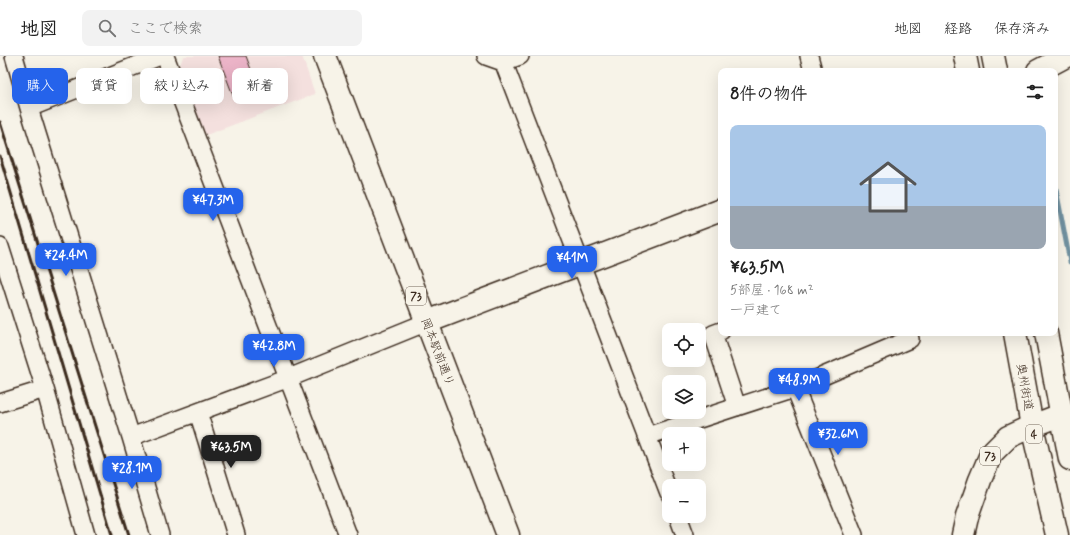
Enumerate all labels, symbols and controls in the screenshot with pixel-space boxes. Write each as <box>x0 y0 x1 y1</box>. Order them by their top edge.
search box <box>82 10 362 46</box>
text: 地図 <box>20 17 58 42</box>
icon: search <box>96 17 118 39</box>
text: ここで検索 <box>128 19 203 39</box>
text: 地図 <box>894 20 922 38</box>
text: 経路 <box>944 20 972 38</box>
text: 保存済み <box>994 20 1050 38</box>
chip: 購入 <box>12 68 68 104</box>
chip: 賃貸 <box>76 68 132 104</box>
chip: 絞り込み <box>140 68 224 104</box>
chip: 新着 <box>232 68 288 104</box>
icon: filters <box>1024 81 1046 103</box>
text: 8件の物件 <box>730 83 808 105</box>
icon: home <box>852 151 924 223</box>
pin: ¥47.3M <box>180 188 246 222</box>
text: ¥47.3M <box>192 192 234 209</box>
pin: ¥24.4M <box>33 243 99 277</box>
pin: ¥41M <box>548 246 596 280</box>
text: ¥24.4M <box>44 247 88 264</box>
text: ¥41M <box>556 250 588 267</box>
text: ¥63.5M <box>730 257 784 279</box>
text: 5部屋 · 168 m² <box>730 282 813 299</box>
road number: 73 <box>406 287 426 305</box>
text: 一戸建て <box>730 302 782 319</box>
street label: 岡本駅前通り <box>417 316 457 389</box>
map controls <box>662 323 706 523</box>
button: locate <box>662 323 706 367</box>
pin: ¥42.8M <box>241 334 307 368</box>
text: ¥42.8M <box>252 338 296 355</box>
street label: 奥州街道 <box>1012 362 1036 412</box>
pin: ¥48.9M <box>766 368 832 402</box>
text: ¥48.9M <box>778 372 820 389</box>
button: layers <box>662 375 706 419</box>
pin: ¥32.6M <box>805 422 871 456</box>
road number: 4 <box>1026 425 1042 443</box>
text: ¥32.6M <box>817 426 859 443</box>
button: + <box>662 427 706 471</box>
pin: ¥63.5M <box>198 435 264 469</box>
text: ¥63.5M <box>210 439 252 456</box>
road number: 73 <box>980 447 1000 465</box>
pin: ¥28.1M <box>99 456 165 490</box>
text: ¥28.1M <box>112 460 152 477</box>
button: − <box>662 479 706 523</box>

